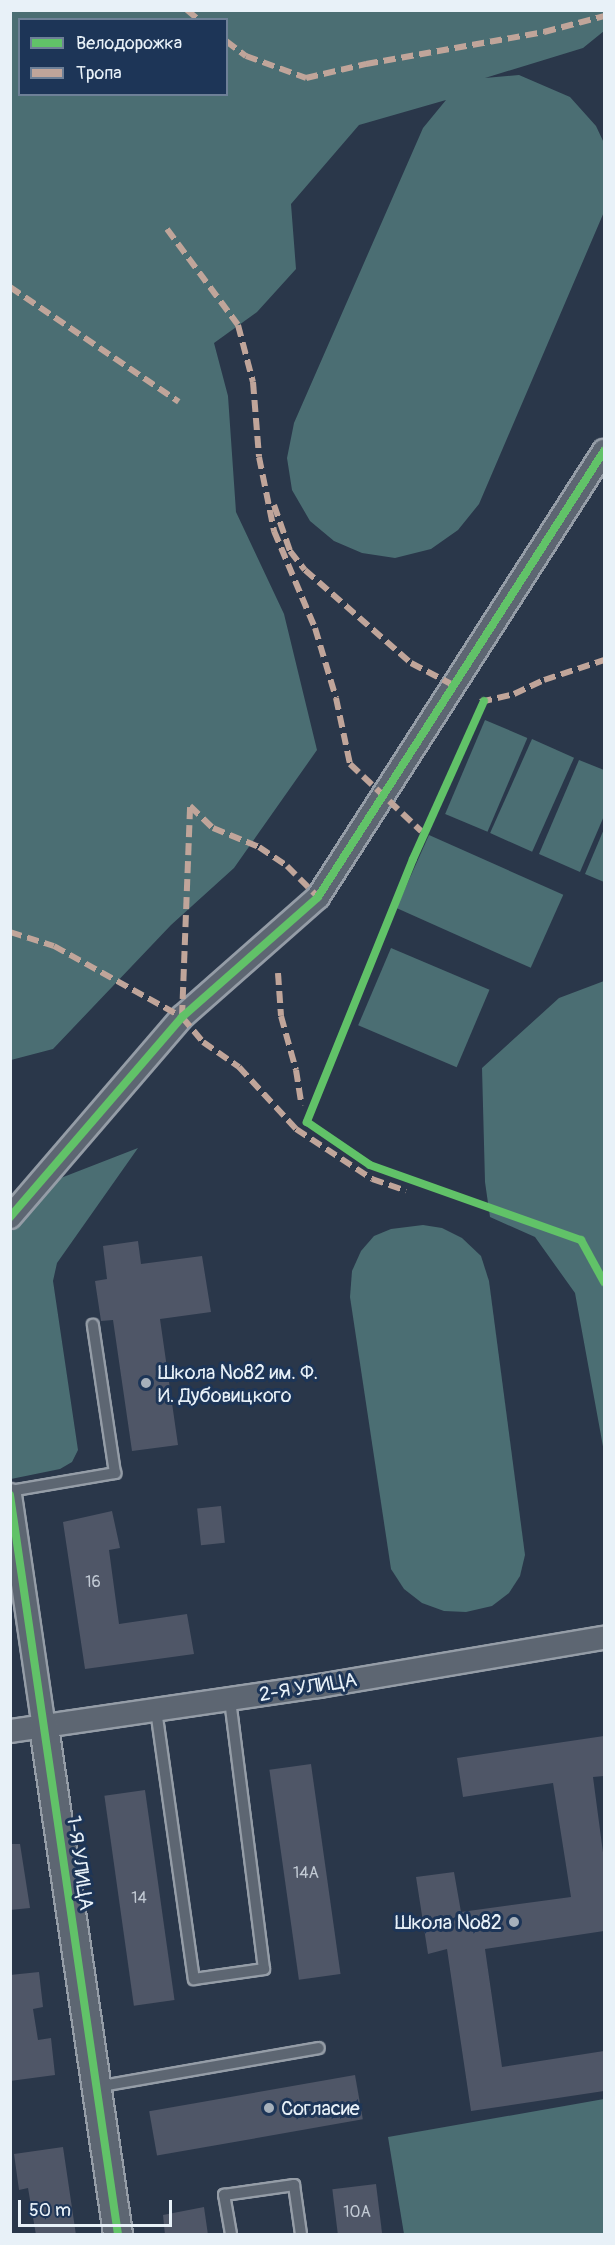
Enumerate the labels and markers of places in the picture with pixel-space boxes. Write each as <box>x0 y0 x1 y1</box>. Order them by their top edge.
place label: Школа №82 им. Ф. И. Дубовицкого <box>158 1360 318 1407</box>
marker: Школа №82 им. Ф. И. Дубовицкого <box>139 1376 153 1390</box>
place label: Школа №82 <box>395 1910 502 1934</box>
marker: Школа №82 <box>507 1915 521 1929</box>
place label: Согласие <box>281 2096 360 2120</box>
marker: Согласие <box>262 2101 276 2115</box>

